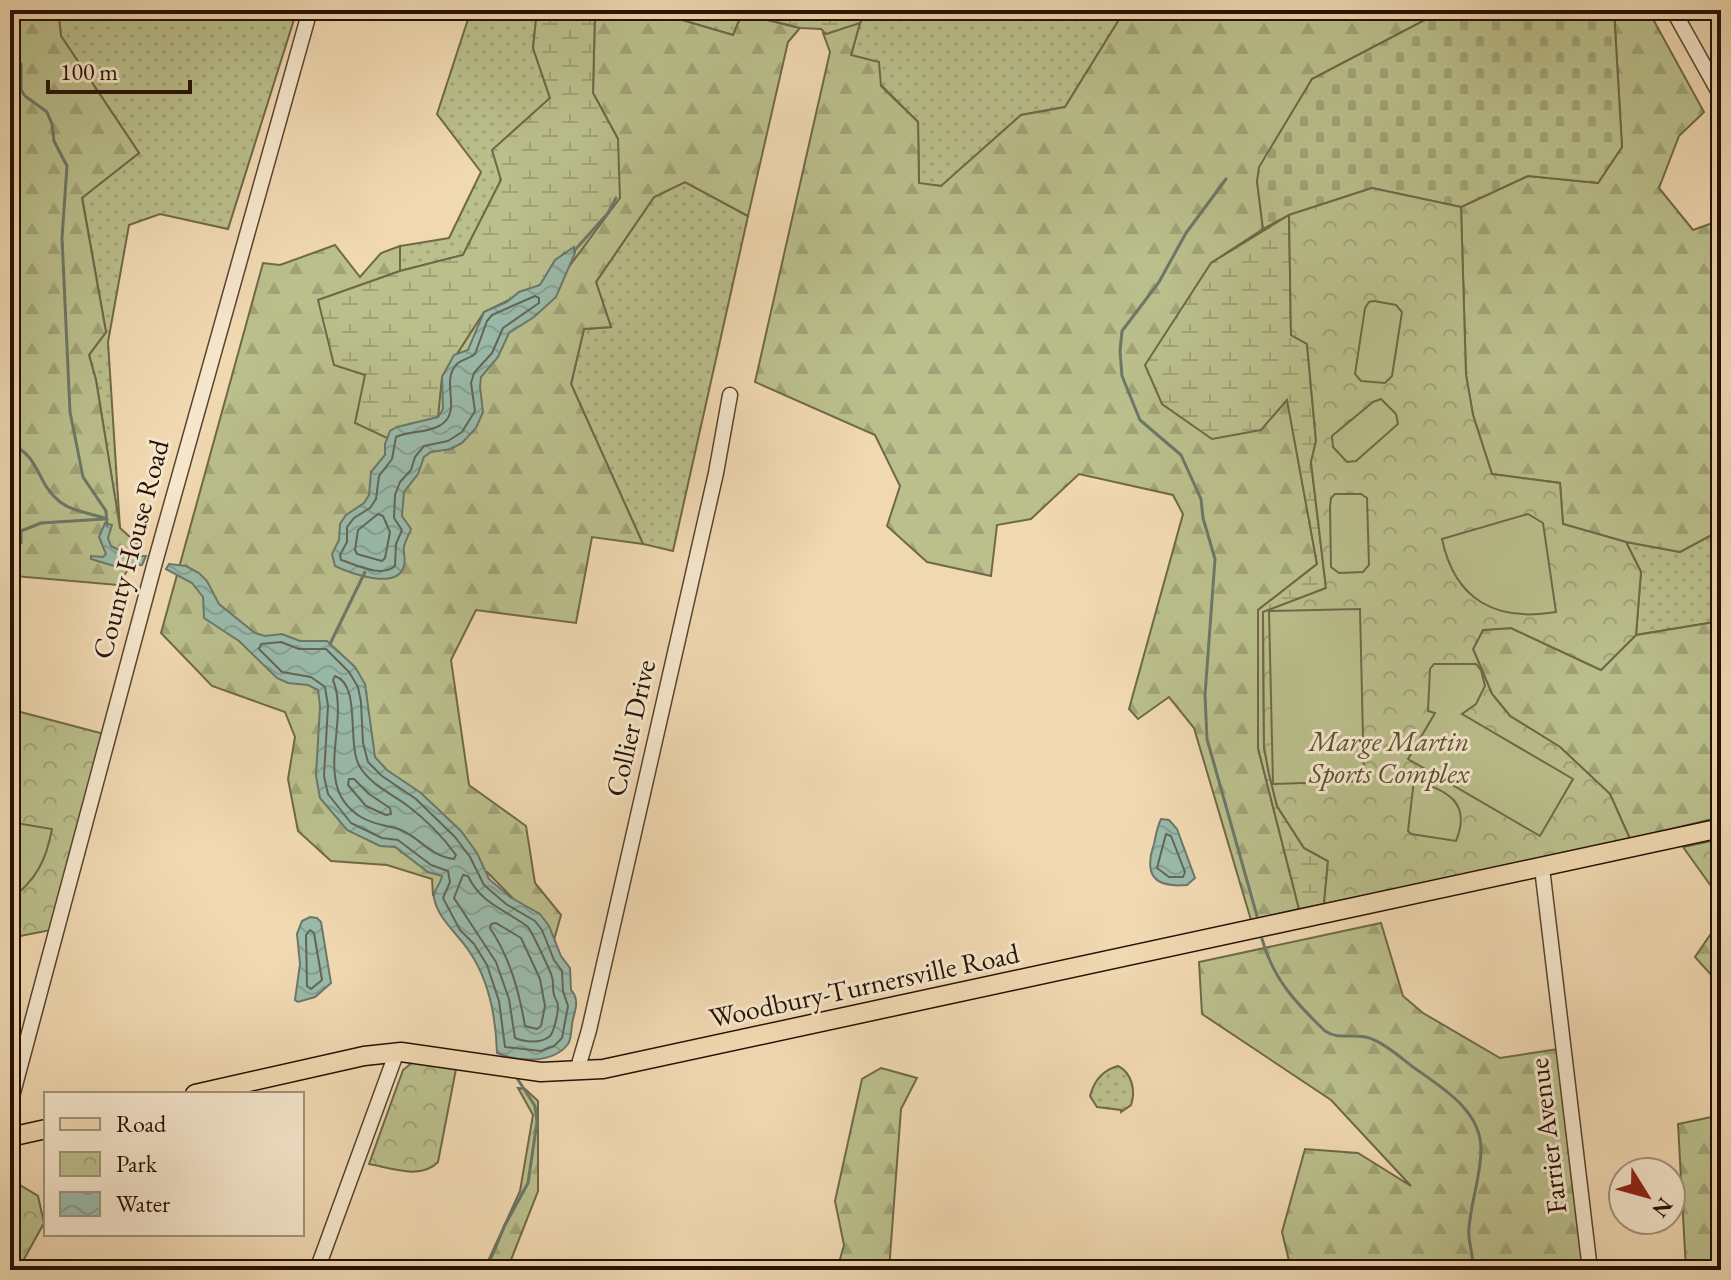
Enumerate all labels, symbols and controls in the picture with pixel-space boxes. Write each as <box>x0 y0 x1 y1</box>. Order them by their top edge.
scale bar <box>48 44 190 94</box>
text: 100 m <box>60 56 118 87</box>
street label: County House Road <box>83 435 177 663</box>
street label: Collier Drive <box>597 656 663 800</box>
park label: Marge Martin Sports Complex <box>1307 723 1470 791</box>
street label: Woodbury-Turnersville Road <box>706 934 1023 1035</box>
street label: Farrier Avenue <box>1520 1056 1574 1216</box>
legend <box>44 1092 304 1236</box>
text: Road <box>116 1108 167 1139</box>
text: Park <box>116 1148 158 1179</box>
north arrow <box>1607 1156 1687 1236</box>
text: Water <box>116 1188 170 1219</box>
text: N <box>1646 1192 1680 1224</box>

